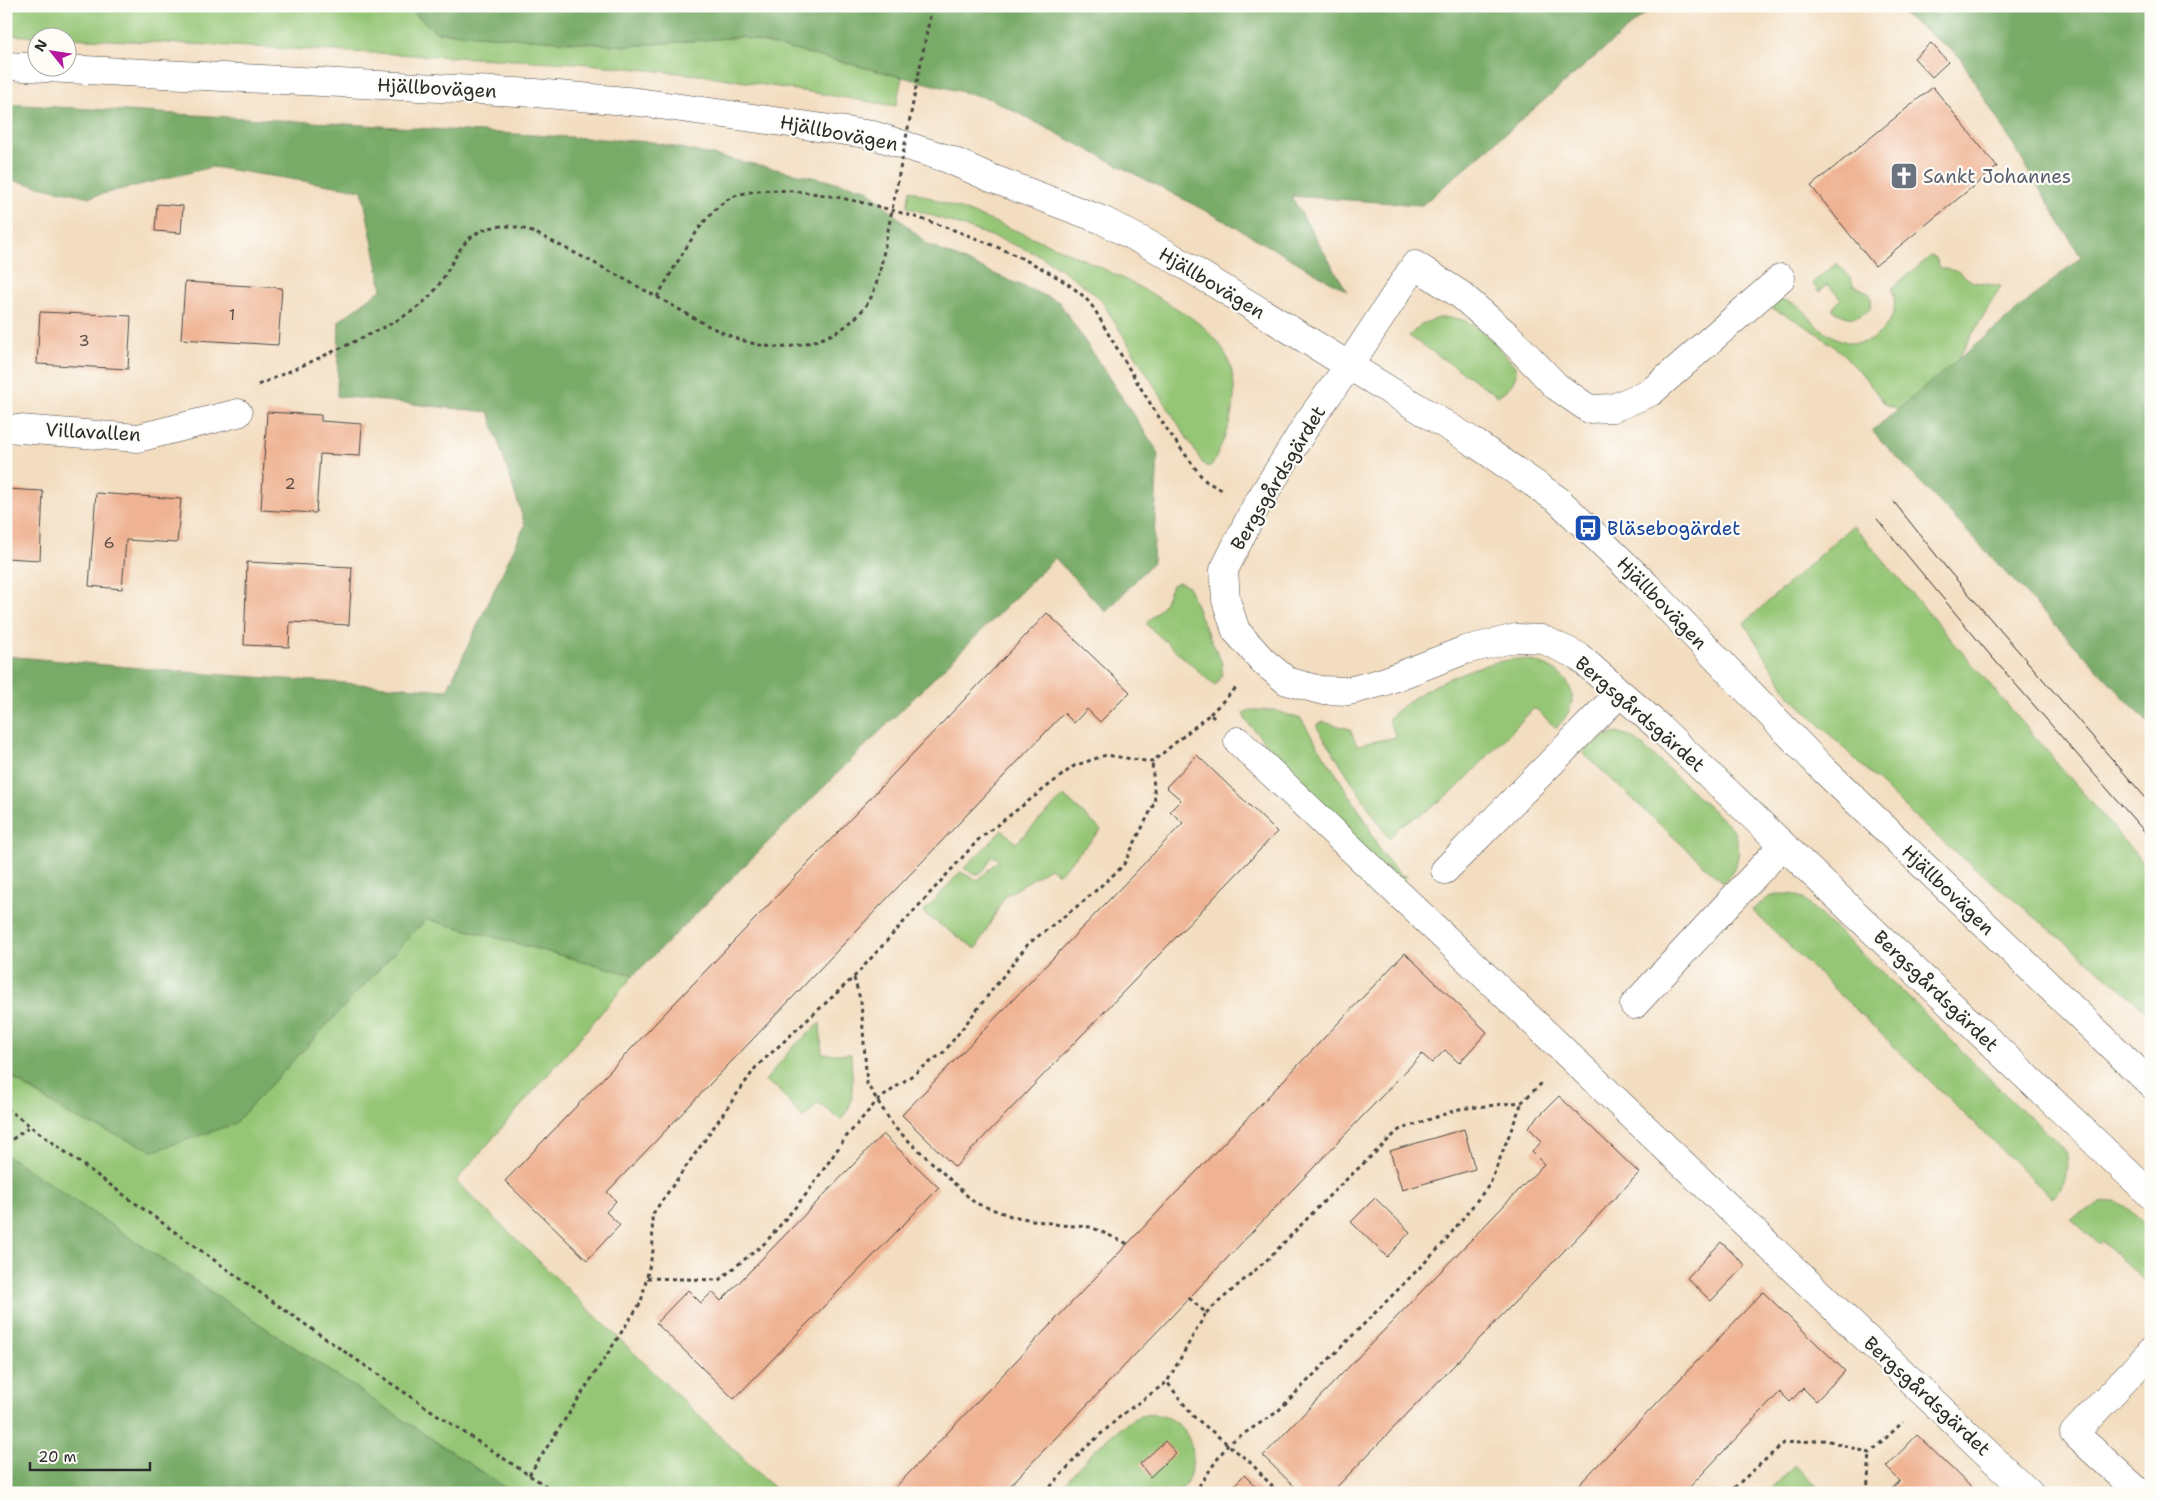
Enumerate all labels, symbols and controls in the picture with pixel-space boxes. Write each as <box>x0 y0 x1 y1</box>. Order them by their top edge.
north arrow <box>28 28 78 78</box>
text: N <box>30 36 51 55</box>
street label: Hjällbovägen <box>377 72 497 104</box>
street label: Hjällbovägen <box>778 109 900 157</box>
church icon: Sankt Johannes <box>1889 161 1919 191</box>
place label: Sankt Johannes <box>1923 164 2071 189</box>
street label: Hjällbovägen <box>1154 241 1270 325</box>
house number: 1 <box>229 304 235 325</box>
house number: 3 <box>78 330 90 351</box>
street label: Bergsgårdsgärdet <box>1225 401 1331 555</box>
street label: Villavallen <box>45 417 141 447</box>
house number: 2 <box>284 473 296 494</box>
bus stop icon: Bläsebogärdet <box>1573 513 1603 543</box>
place label: Bläsebogärdet <box>1607 516 1741 541</box>
house number: 6 <box>103 532 115 553</box>
street label: Hjällbovägen <box>1611 551 1713 655</box>
street label: Bergsgårdsgärdet <box>1570 651 1710 777</box>
street label: Hjällbovägen <box>1896 839 2000 941</box>
street label: Bergsgårdsgärdet <box>1868 925 2004 1057</box>
street label: Bergsgårdsgärdet <box>1858 1331 1996 1461</box>
scale bar <box>30 1439 150 1471</box>
text: 20 m <box>38 1447 77 1467</box>

